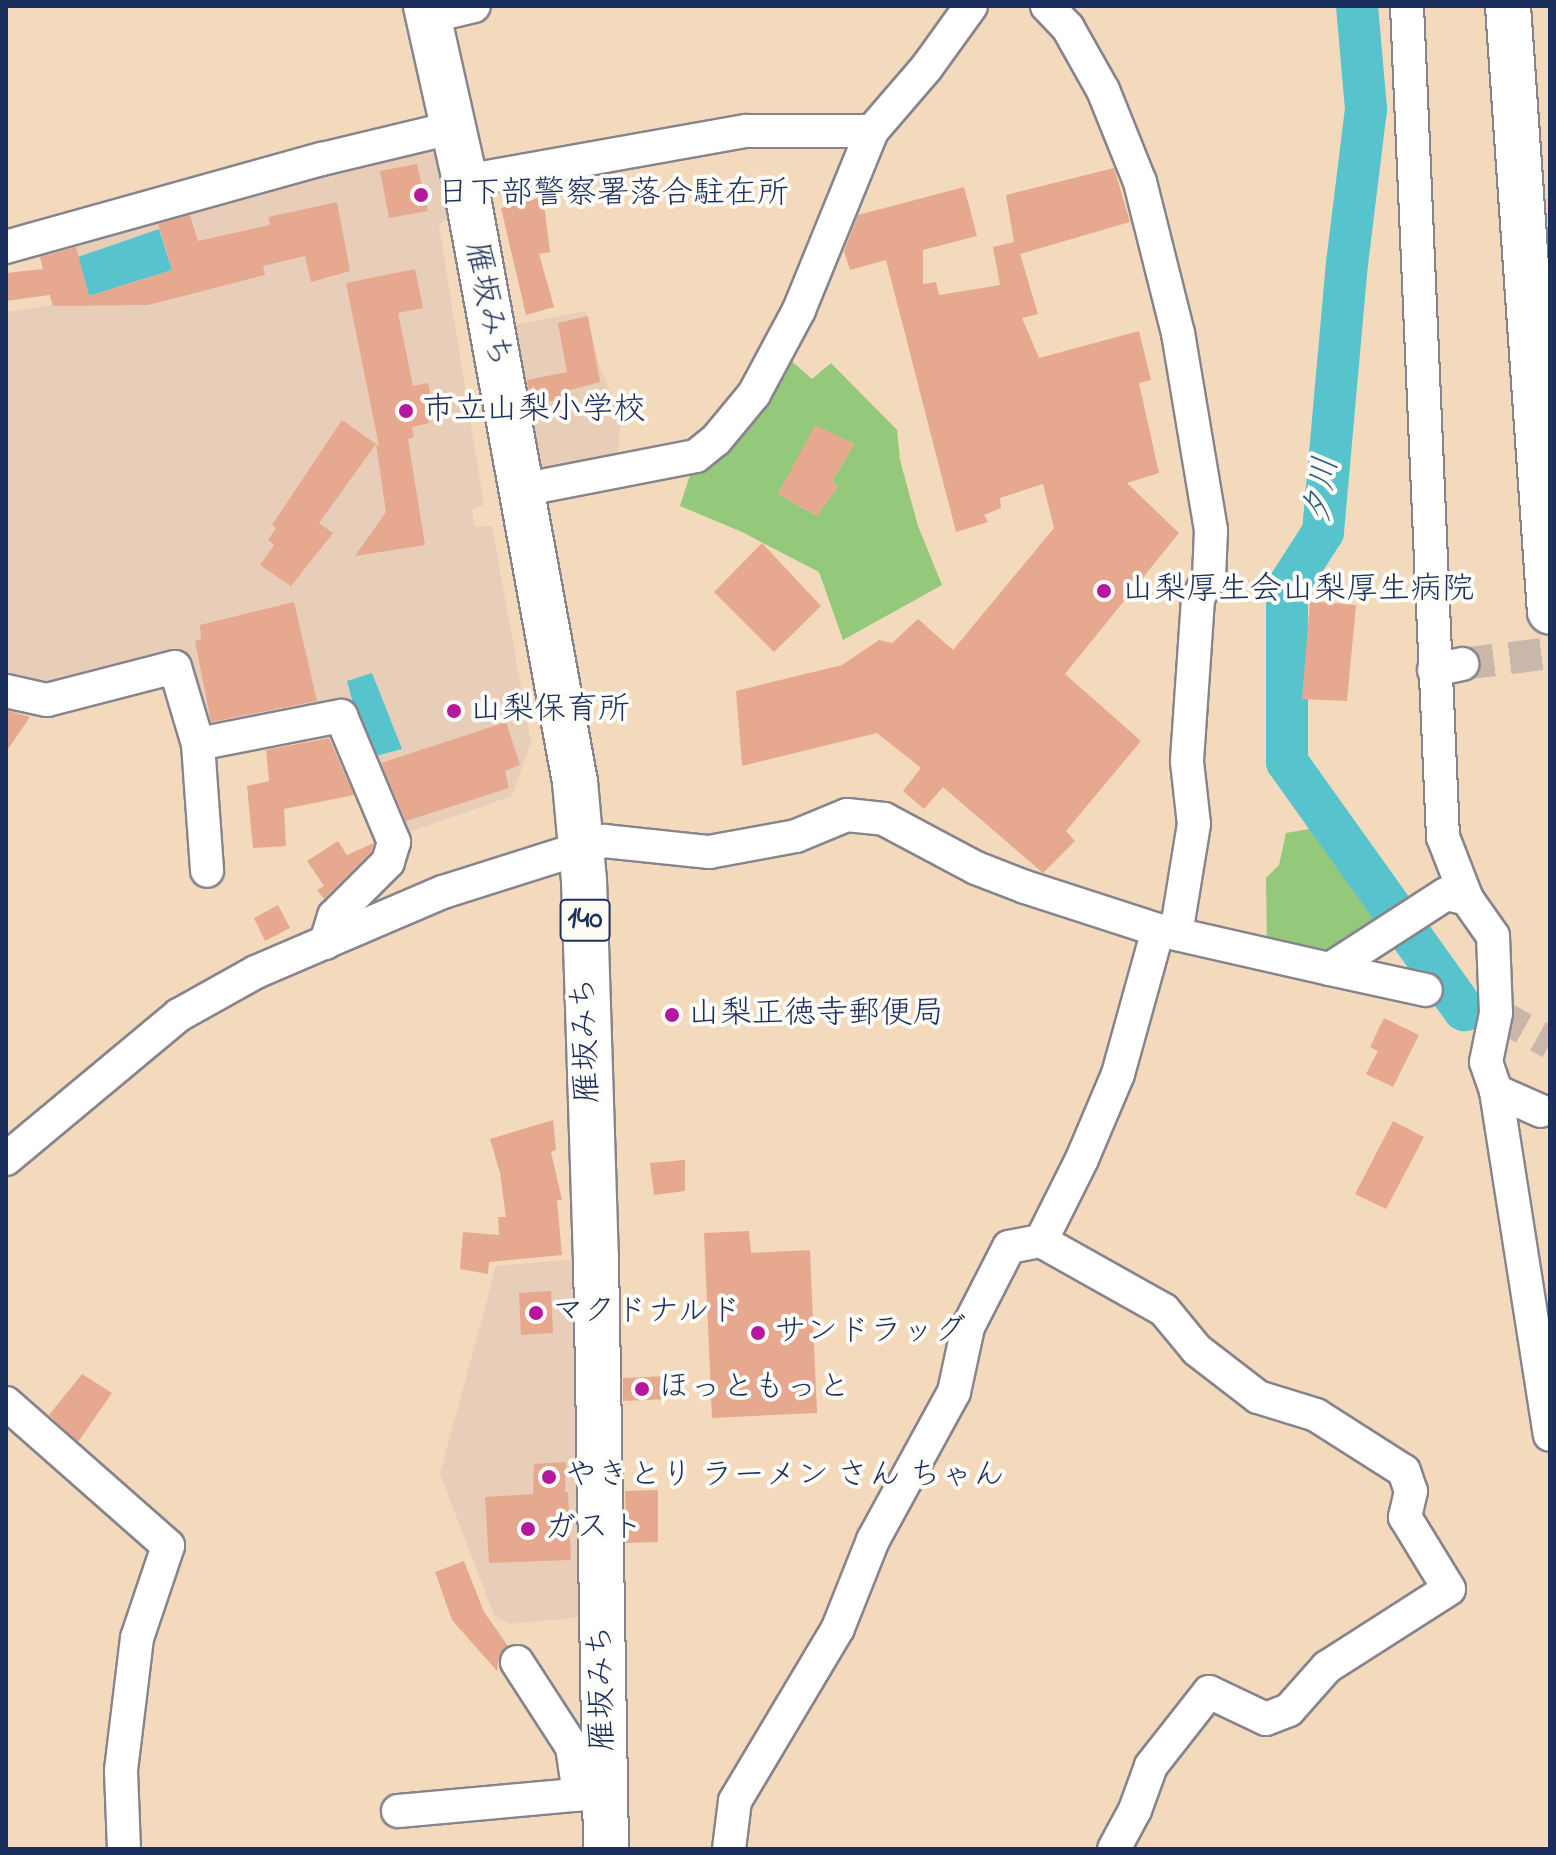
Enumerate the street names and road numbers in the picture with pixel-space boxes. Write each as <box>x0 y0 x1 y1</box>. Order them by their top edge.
street label: 雁坂みち <box>455 239 517 371</box>
road number: 140 <box>559 894 611 946</box>
street label: 雁坂みち <box>567 975 609 1105</box>
street label: 雁坂みち <box>584 1624 624 1752</box>

